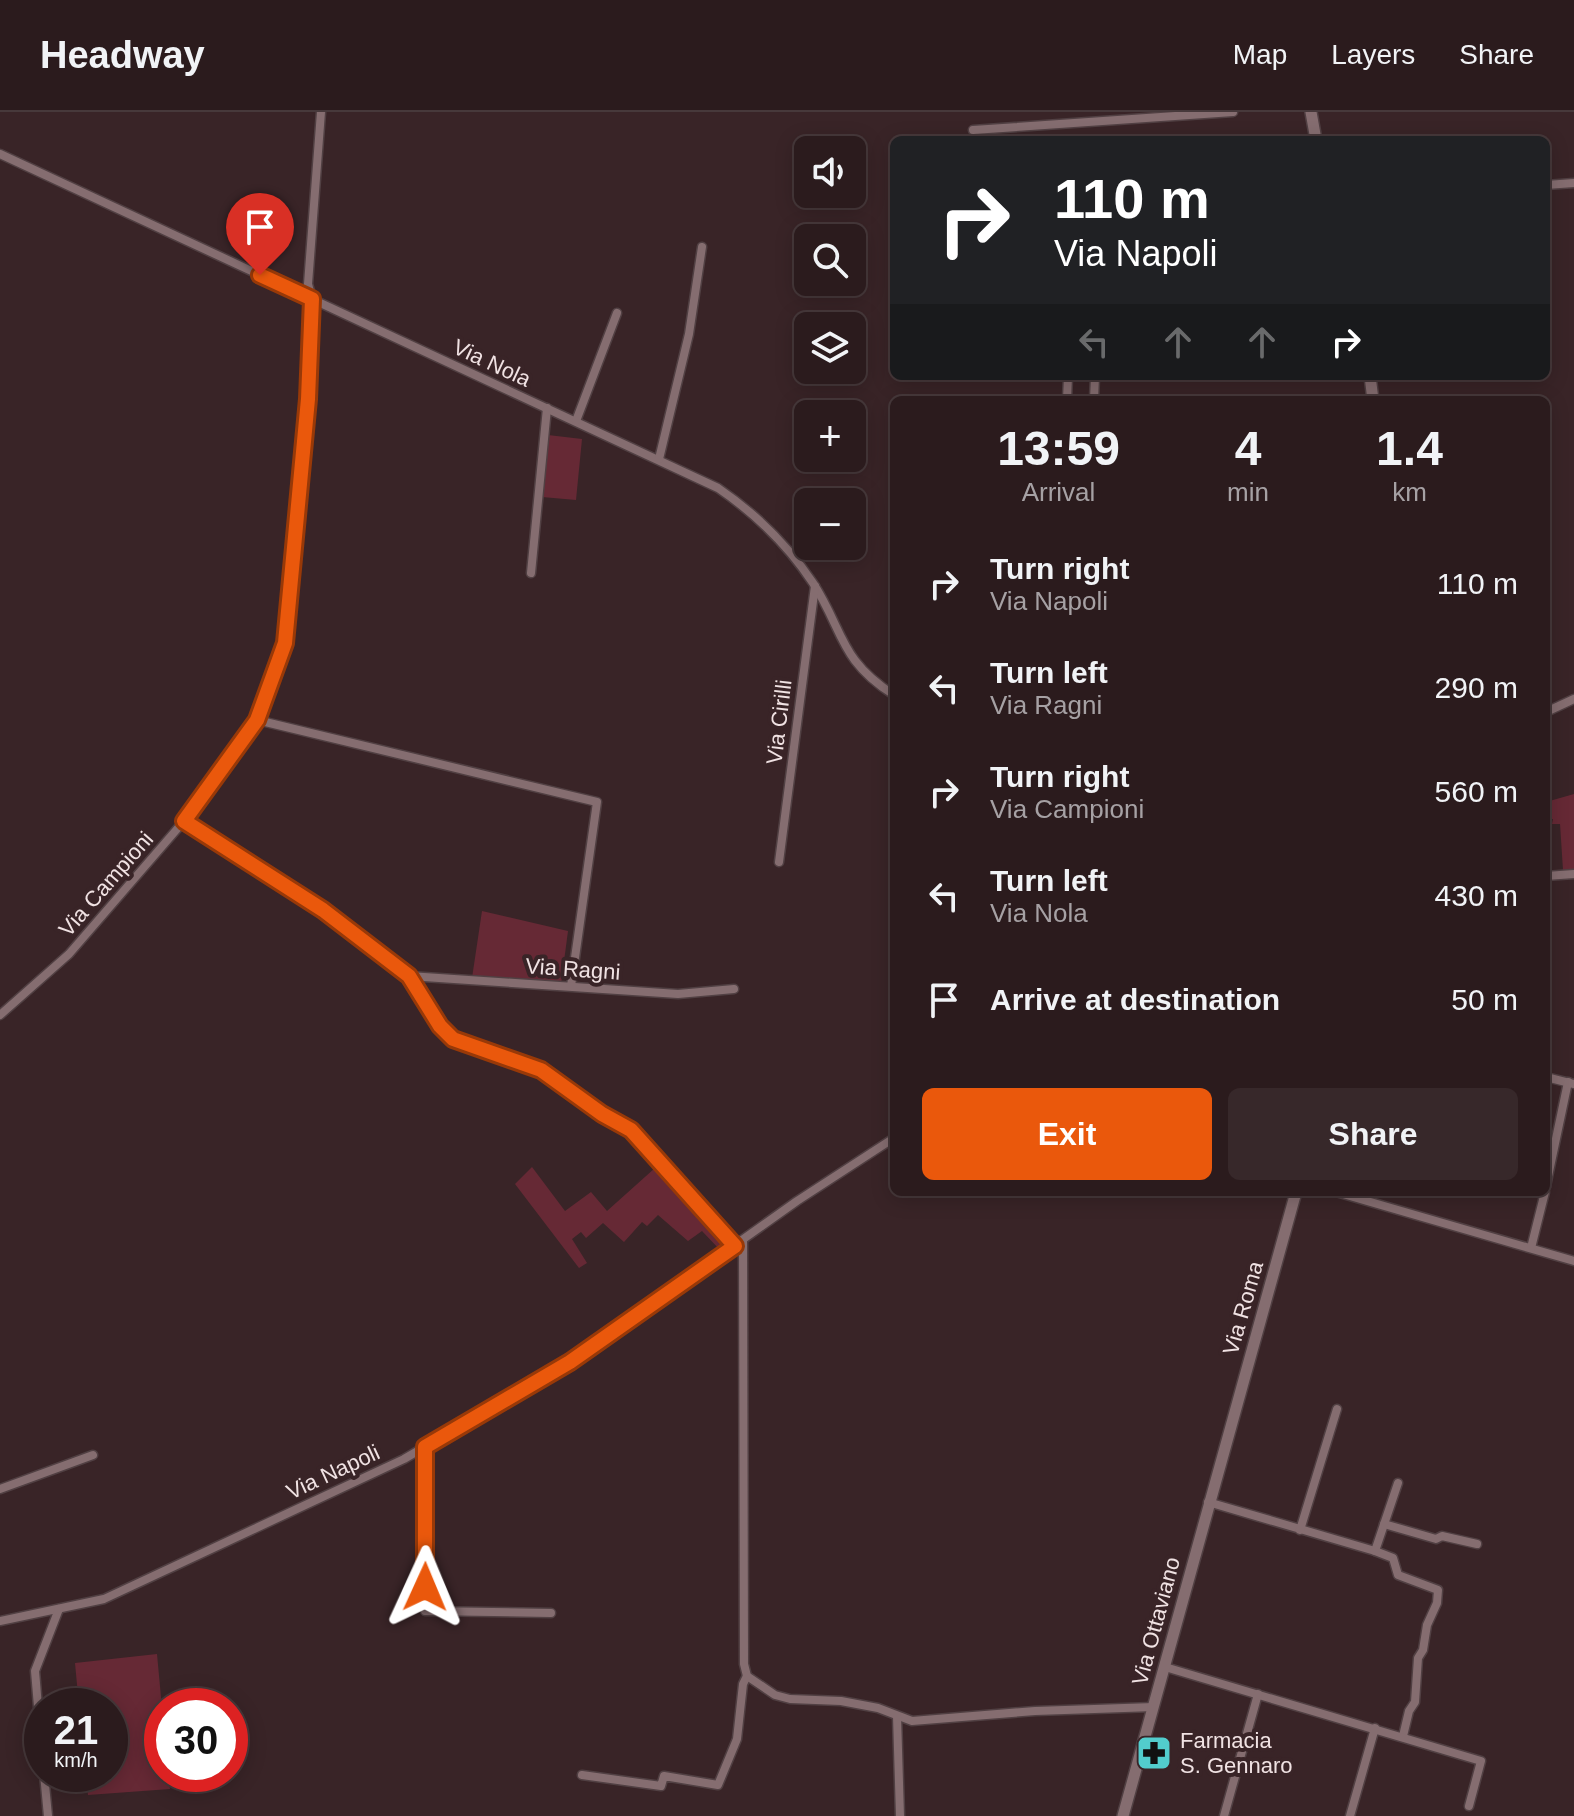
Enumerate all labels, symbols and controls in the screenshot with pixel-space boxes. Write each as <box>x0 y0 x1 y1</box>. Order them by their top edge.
text: Headway <box>40 34 205 76</box>
text: Map <box>1233 39 1287 70</box>
text: Layers <box>1331 39 1415 70</box>
text: Share <box>1459 39 1534 70</box>
map controls <box>794 136 866 560</box>
button: sound <box>794 136 866 208</box>
text: 110 m <box>1054 167 1210 230</box>
icon: right <box>922 168 1026 272</box>
pin <box>226 193 294 275</box>
icon: arrive <box>238 205 282 249</box>
button: search <box>794 224 866 296</box>
text: Via Napoli <box>1054 233 1217 274</box>
button: layers <box>794 312 866 384</box>
icon: left <box>1072 320 1116 364</box>
icon: ahead <box>1156 320 1200 364</box>
icon: ahead <box>1240 320 1284 364</box>
icon: right <box>1324 320 1368 364</box>
street label: Via Nola <box>449 334 535 392</box>
button: + <box>794 400 866 472</box>
text: 13:59 <box>997 422 1120 475</box>
text: 4 <box>1235 422 1261 475</box>
text: 1.4 <box>1376 422 1443 475</box>
text: Arrival <box>1022 477 1095 507</box>
text: min <box>1227 477 1269 507</box>
text: km <box>1392 477 1427 507</box>
button: − <box>794 488 866 560</box>
text: Turn right <box>990 552 1129 585</box>
icon: right <box>922 562 966 606</box>
text: 110 m <box>1437 567 1518 600</box>
text: Via Napoli <box>990 586 1108 616</box>
text: Turn left <box>990 656 1108 689</box>
icon: left <box>922 666 966 710</box>
text: 290 m <box>1435 671 1518 704</box>
street label: Via Cirilli <box>761 678 797 766</box>
text: Via Ragni <box>990 690 1102 720</box>
text: Turn right <box>990 760 1129 793</box>
icon: right <box>922 770 966 814</box>
text: 560 m <box>1435 775 1518 808</box>
text: Via Campioni <box>990 794 1144 824</box>
street label: Via Campioni <box>54 827 158 941</box>
text: Turn left <box>990 864 1108 897</box>
icon: left <box>922 874 966 918</box>
text: 430 m <box>1435 879 1518 912</box>
text: Via Nola <box>990 898 1088 928</box>
street label: Via Ragni <box>525 953 621 985</box>
icon: arrive <box>922 978 966 1022</box>
text: Arrive at destination <box>990 983 1280 1016</box>
text: 50 m <box>1451 983 1518 1016</box>
button: Exit <box>922 1088 1212 1180</box>
button: Share <box>1228 1088 1518 1180</box>
street label: Via Roma <box>1218 1258 1268 1358</box>
street label: Via Napoli <box>282 1440 384 1504</box>
position arrow <box>383 1545 467 1629</box>
street label: Via Ottaviano <box>1127 1554 1185 1688</box>
speed limit sign: 30 <box>144 1688 248 1792</box>
text: 21 <box>54 1708 98 1752</box>
place label: Farmacia S. Gennaro <box>1180 1728 1293 1778</box>
pharmacy icon: Farmacia S. Gennaro <box>1135 1734 1173 1772</box>
text: km/h <box>54 1749 98 1771</box>

